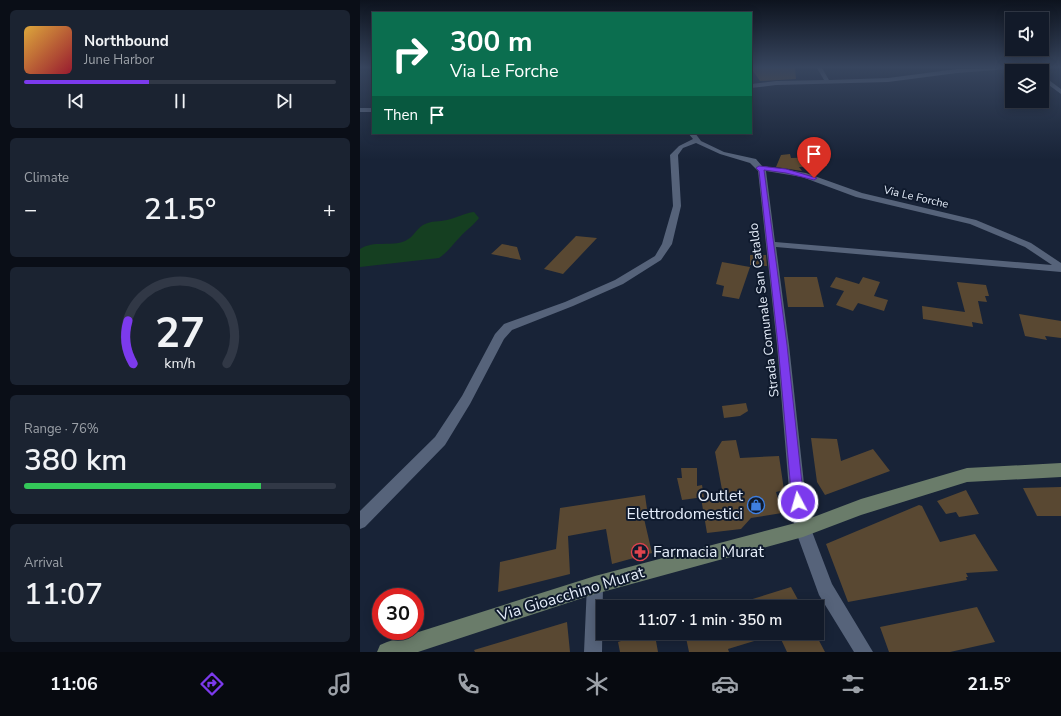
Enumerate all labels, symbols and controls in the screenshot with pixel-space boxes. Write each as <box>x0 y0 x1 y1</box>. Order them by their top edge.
map controls <box>1005 12 1049 108</box>
button: sound <box>1005 12 1049 56</box>
text: 300 m <box>450 23 533 61</box>
icon: right <box>384 28 436 80</box>
text: Northbound <box>84 31 169 51</box>
text: June Harbor <box>84 51 154 69</box>
text: Via Le Forche <box>450 59 559 83</box>
button: layers <box>1005 64 1049 108</box>
icon: previous <box>65 90 87 112</box>
icon: pause <box>169 90 191 112</box>
icon: next <box>273 90 295 112</box>
icon: arrive <box>426 104 448 126</box>
text: Then <box>384 105 418 125</box>
pin <box>797 137 831 178</box>
icon: arrive <box>803 143 825 165</box>
text: Climate <box>24 169 69 187</box>
street label: Via Le Forche <box>881 182 950 212</box>
text: 21.5° <box>144 189 216 230</box>
text: − <box>24 195 37 225</box>
text: + <box>323 195 336 225</box>
street label: Strada Comunale San Cataldo <box>744 222 784 398</box>
text: 27 <box>155 305 205 362</box>
text: km/h <box>164 354 196 373</box>
text: Range · 76% <box>24 420 99 438</box>
text: 380 km <box>24 440 127 481</box>
position arrow <box>777 481 819 523</box>
place label: Outlet Elettrodomestici <box>627 485 743 525</box>
shop icon: Outlet Elettrodomestici <box>746 495 766 515</box>
place label: Farmacia Murat <box>653 541 764 563</box>
pharmacy icon: Farmacia Murat <box>630 542 650 562</box>
text: Arrival <box>24 554 63 572</box>
street label: Via Gioacchino Murat <box>494 561 647 627</box>
text: 11:07 <box>24 574 103 615</box>
speed limit sign: 30 <box>372 588 424 640</box>
text: 11:07 · 1 min · 350 m <box>638 610 782 630</box>
icon: directions <box>198 670 226 698</box>
icon: music <box>326 670 354 698</box>
icon: phone <box>454 670 482 698</box>
icon: climate <box>583 670 611 698</box>
icon: car <box>711 670 739 698</box>
icon: filters <box>839 670 867 698</box>
text: 11:06 <box>50 672 98 696</box>
text: 21.5° <box>967 672 1011 696</box>

